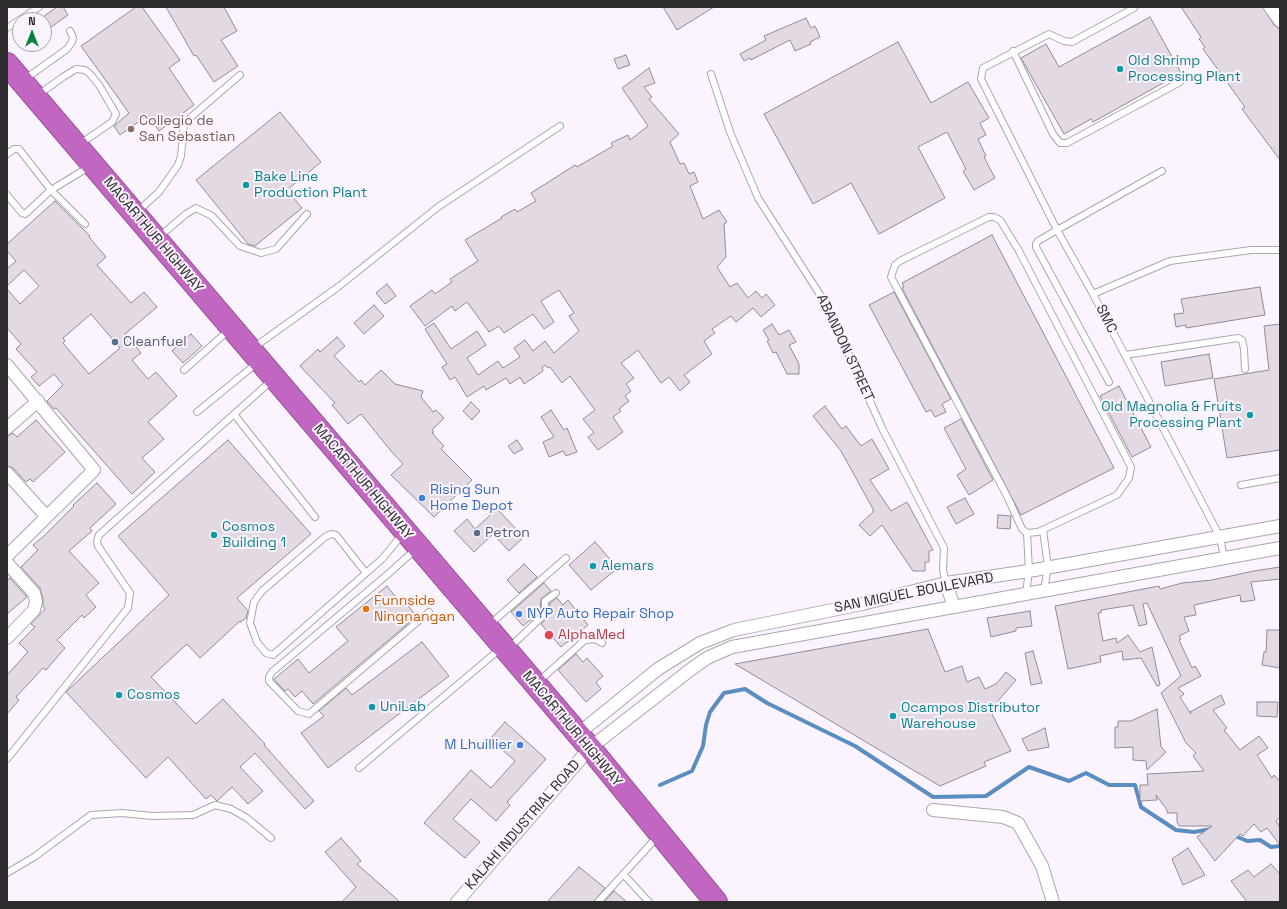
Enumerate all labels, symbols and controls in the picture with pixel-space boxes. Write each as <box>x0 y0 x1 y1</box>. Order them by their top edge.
north arrow <box>12 12 52 52</box>
text: N <box>28 14 36 28</box>
place label: Old Shrimp Processing Plant <box>1128 53 1241 86</box>
marker: Old Shrimp Processing Plant <box>1115 64 1125 74</box>
place label: Collegio de San Sebastian <box>139 113 235 146</box>
marker: Collegio de San Sebastian <box>126 124 136 134</box>
place label: Bake Line Production Plant <box>254 169 367 202</box>
street label: MACARTHUR HIGHWAY <box>100 174 206 296</box>
marker: Bake Line Production Plant <box>241 180 251 190</box>
street label: ABANDON STREET <box>813 291 877 405</box>
street label: SMC <box>1092 302 1120 336</box>
place label: Cleanfuel <box>123 334 187 350</box>
marker: Cleanfuel <box>110 337 120 347</box>
place label: Old Magnolia & Fruits Processing Plant <box>1101 399 1242 432</box>
marker: Old Magnolia & Fruits Processing Plant <box>1245 410 1255 420</box>
street label: MACARTHUR HIGHWAY <box>310 421 416 543</box>
place label: Rising Sun Home Depot <box>430 482 513 514</box>
marker: Rising Sun Home Depot <box>417 493 427 503</box>
place label: Cosmos Building 1 <box>222 519 286 552</box>
place label: Petron <box>485 525 530 541</box>
marker: Petron <box>472 528 482 538</box>
marker: Cosmos Building 1 <box>209 530 219 540</box>
place label: Alemars <box>601 558 654 574</box>
marker: Alemars <box>588 561 598 571</box>
street label: SAN MIGUEL BOULEVARD <box>833 569 995 617</box>
place label: Funnside Ningnangan <box>374 593 455 626</box>
marker: Funnside Ningnangan <box>361 604 371 614</box>
place label: NYP Auto Repair Shop <box>527 606 674 622</box>
marker: NYP Auto Repair Shop <box>514 609 524 619</box>
place label: AlphaMed <box>558 627 625 643</box>
marker: AlphaMed <box>543 629 555 641</box>
street label: MACARTHUR HIGHWAY <box>519 668 625 790</box>
place label: Cosmos <box>127 687 180 703</box>
marker: Cosmos <box>114 690 124 700</box>
place label: UniLab <box>380 699 426 715</box>
place label: Ocampos Distributor Warehouse <box>901 700 1040 732</box>
marker: UniLab <box>367 702 377 712</box>
marker: Ocampos Distributor Warehouse <box>888 711 898 721</box>
place label: M Lhuillier <box>444 737 512 753</box>
marker: M Lhuillier <box>515 740 525 750</box>
street label: KALAHI INDUSTRIAL ROAD <box>462 757 584 893</box>

